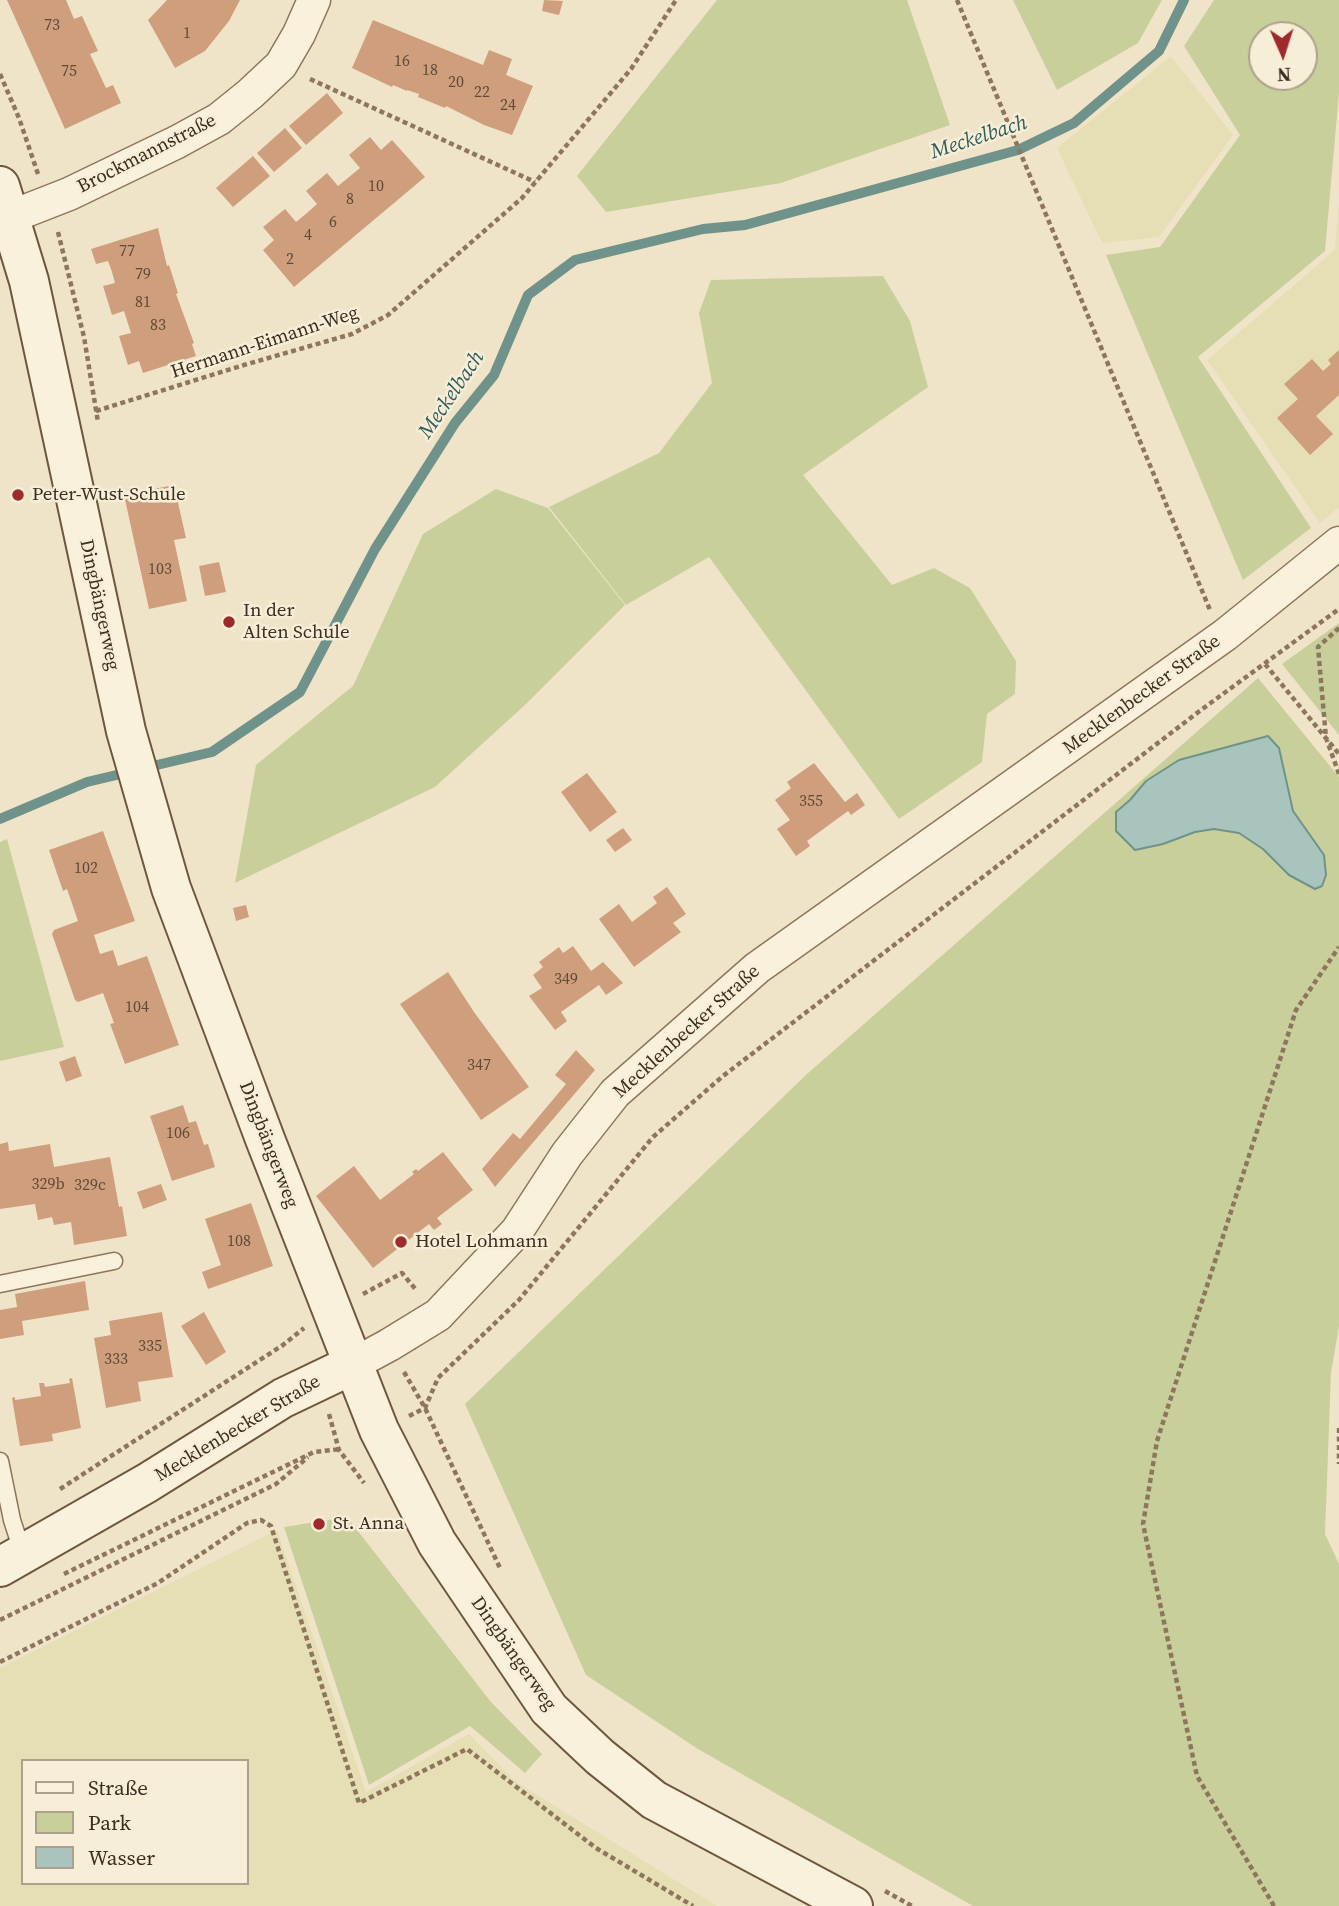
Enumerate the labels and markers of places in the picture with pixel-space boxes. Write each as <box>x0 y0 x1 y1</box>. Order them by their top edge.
place label: Peter-Wust-Schule <box>32 484 186 506</box>
marker: Peter-Wust-Schule <box>10 487 26 503</box>
place label: In der Alten Schule <box>243 600 350 644</box>
marker: In der Alten Schule <box>221 614 237 630</box>
place label: Hotel Lohmann <box>415 1231 548 1253</box>
marker: Hotel Lohmann <box>393 1234 409 1250</box>
place label: St. Anna <box>333 1513 404 1535</box>
marker: St. Anna <box>311 1516 327 1532</box>

